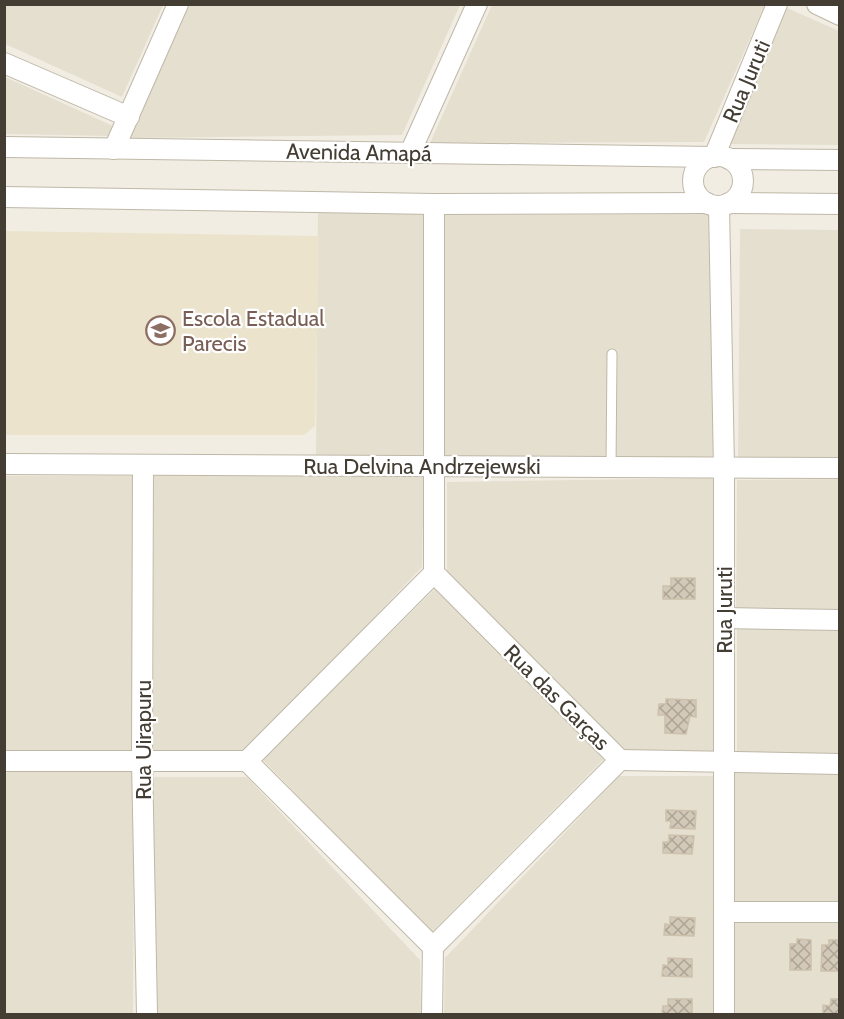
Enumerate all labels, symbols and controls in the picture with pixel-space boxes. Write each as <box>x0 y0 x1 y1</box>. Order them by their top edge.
street label: Rua Juruti <box>717 36 776 127</box>
street label: Avenida Amapá <box>286 138 432 167</box>
place label: Escola Estadual Parecis <box>182 305 325 357</box>
school or university icon: Escola Estadual Parecis <box>145 315 177 347</box>
street label: Rua Delvina Andrzejewski <box>303 453 541 480</box>
street label: Rua Juruti <box>711 566 738 654</box>
street label: Rua das Garças <box>498 639 615 756</box>
street label: Rua Uirapuru <box>130 680 157 800</box>

